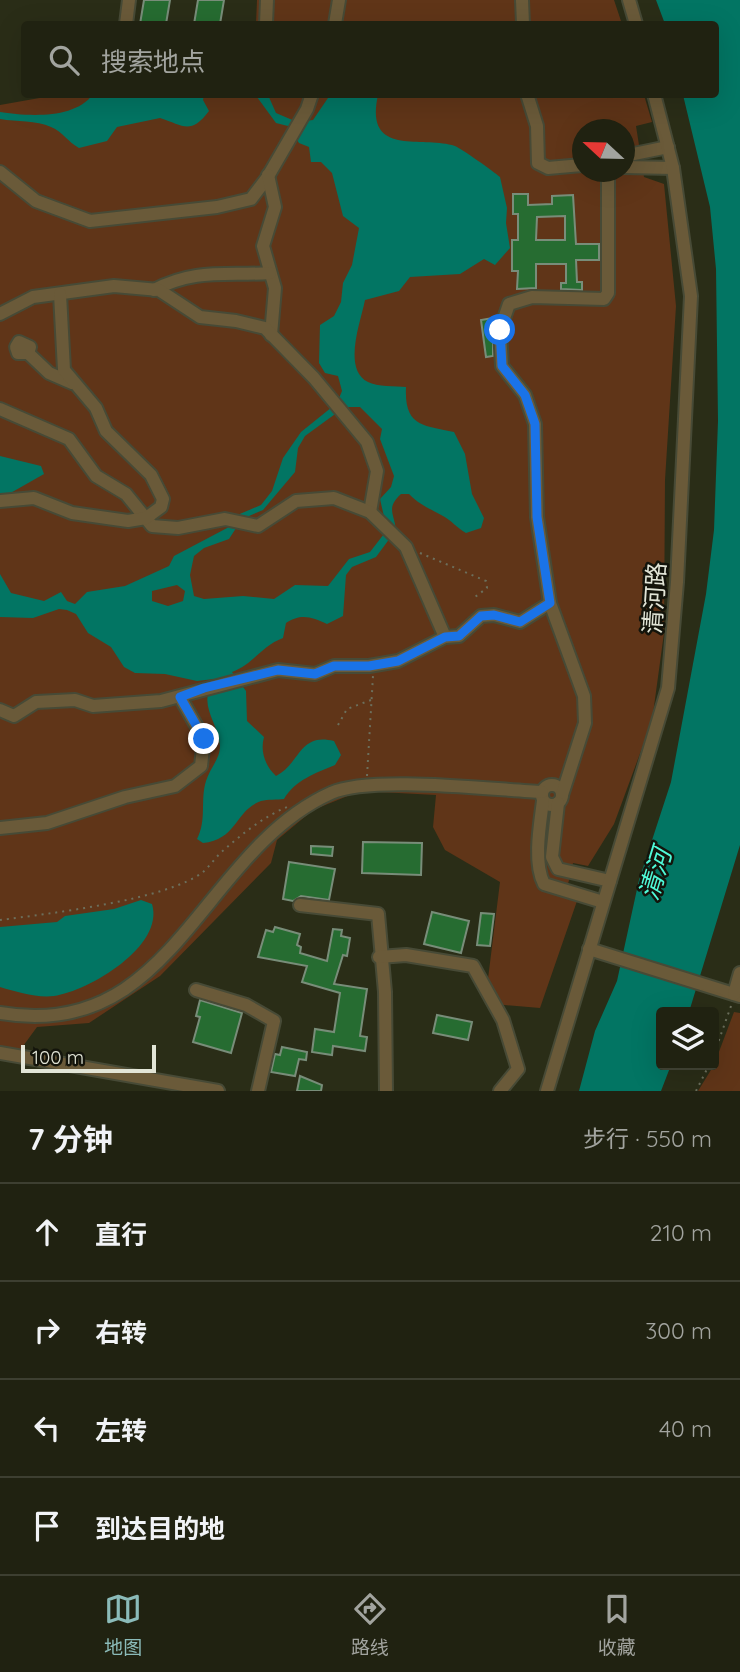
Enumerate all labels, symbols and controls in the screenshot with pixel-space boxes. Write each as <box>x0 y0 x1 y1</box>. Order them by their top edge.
search box <box>21 21 719 98</box>
icon: search <box>45 41 83 79</box>
text: 搜索地点 <box>101 45 205 78</box>
north arrow <box>572 119 635 182</box>
route start <box>484 314 515 345</box>
street label: 清河路 <box>637 561 671 635</box>
route end <box>188 723 219 754</box>
water label: 清河 <box>632 840 680 904</box>
map controls <box>656 1007 719 1070</box>
button: layers <box>656 1007 719 1070</box>
scale bar <box>21 1042 156 1074</box>
text: 100 m <box>32 1045 84 1069</box>
text: 7 分钟 <box>28 1120 113 1158</box>
text: 步行 · 550 m <box>583 1124 712 1153</box>
icon: ahead <box>28 1213 66 1251</box>
text: 直行 <box>95 1218 147 1251</box>
text: 210 m <box>650 1218 712 1247</box>
icon: right <box>28 1311 66 1349</box>
text: 右转 <box>95 1316 147 1349</box>
text: 300 m <box>645 1316 712 1345</box>
icon: left <box>28 1409 66 1447</box>
text: 左转 <box>95 1414 147 1447</box>
text: 40 m <box>659 1414 712 1443</box>
icon: arrive <box>28 1507 66 1545</box>
text: 到达目的地 <box>95 1512 225 1545</box>
tab: 地图 <box>104 1590 142 1659</box>
tab: 路线 <box>351 1590 389 1659</box>
tab: 收藏 <box>598 1590 636 1659</box>

